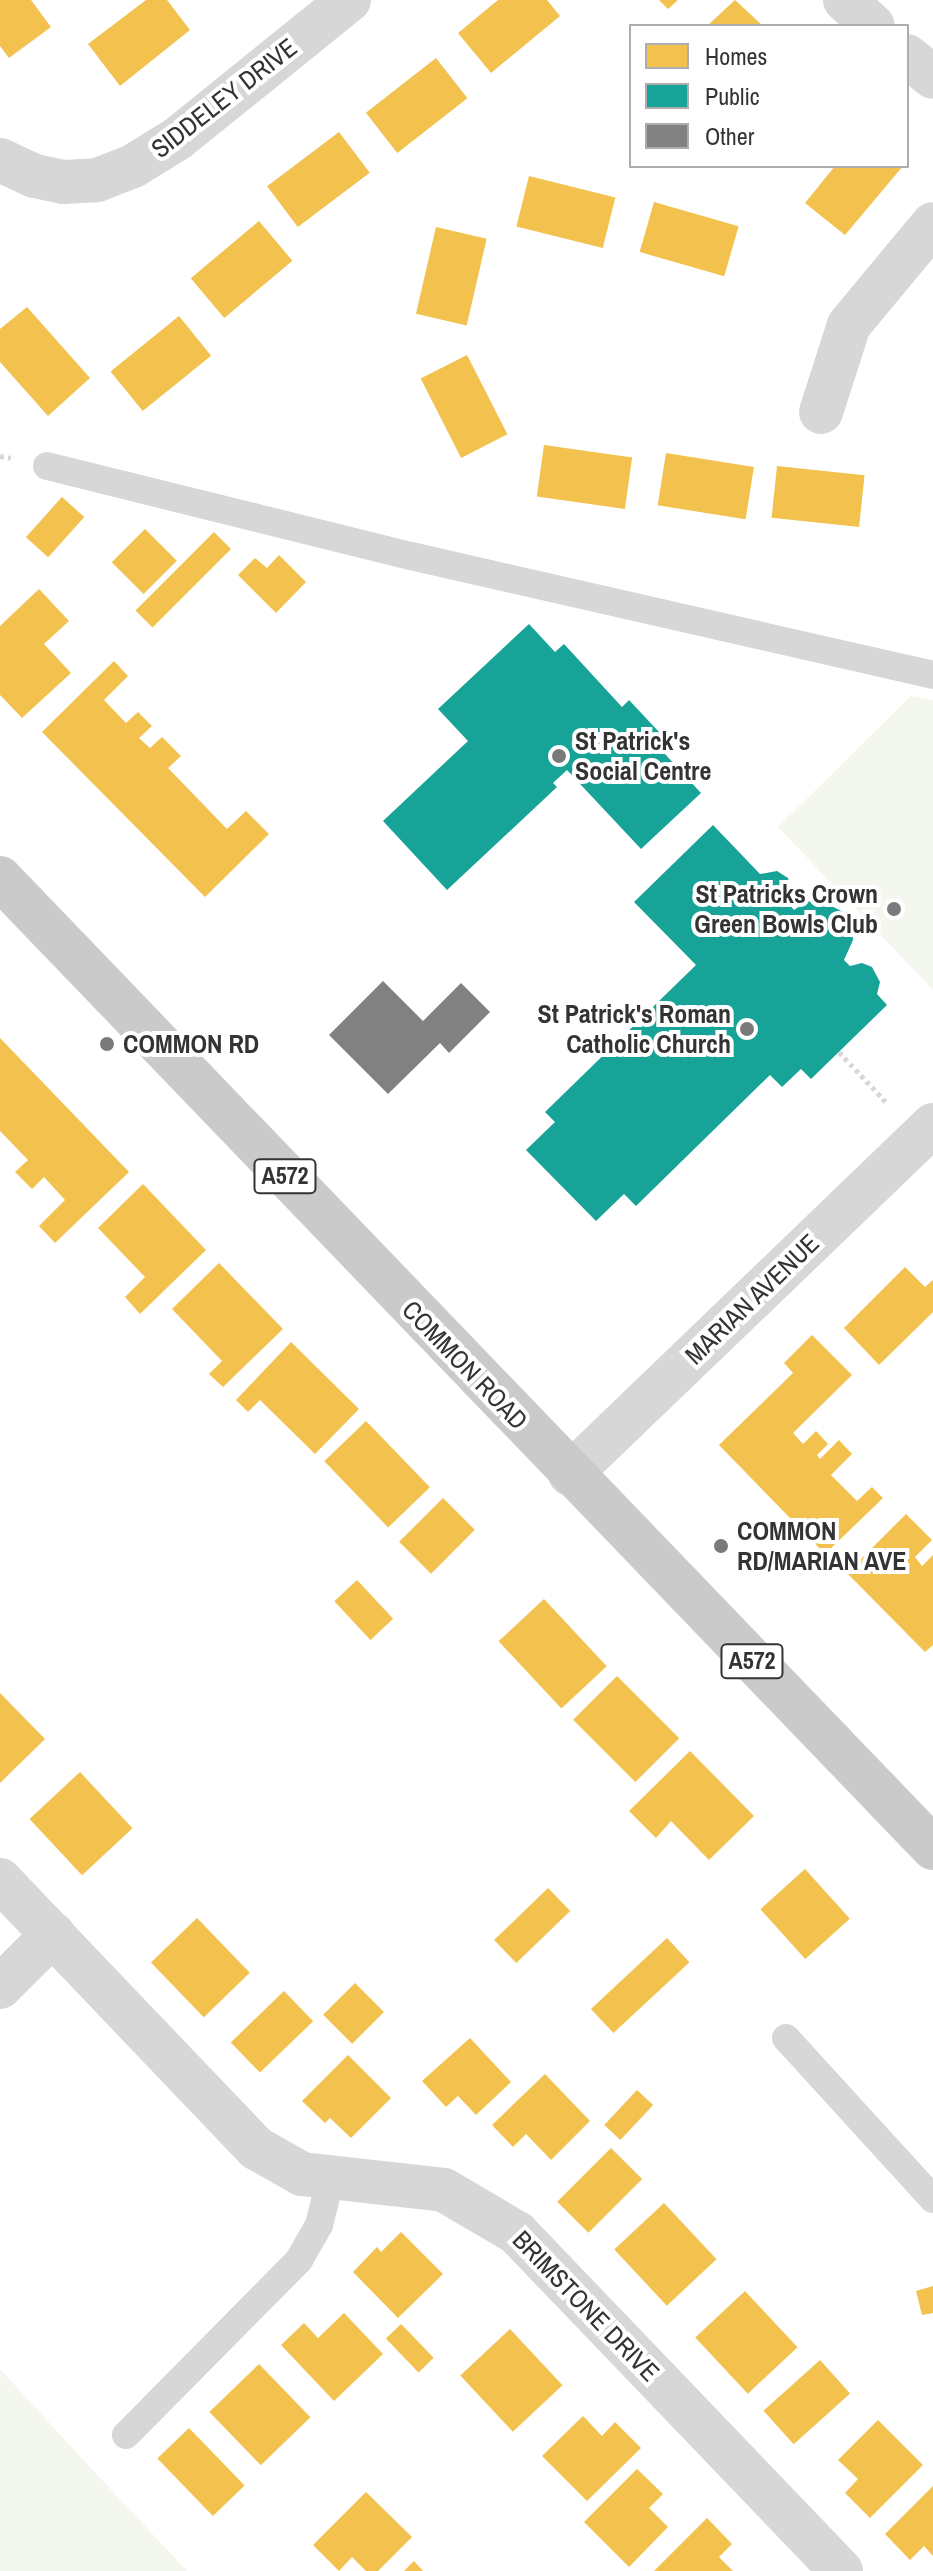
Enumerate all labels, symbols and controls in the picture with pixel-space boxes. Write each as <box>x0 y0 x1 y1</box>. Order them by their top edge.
legend <box>629 24 909 168</box>
street label: SIDDELEY DRIVE <box>145 31 303 165</box>
text: Homes <box>705 40 767 72</box>
text: Public <box>705 80 760 112</box>
text: Other <box>705 120 754 152</box>
place label: St Patrick's Social Centre <box>575 725 711 786</box>
marker: St Patrick's Social Centre <box>550 747 568 765</box>
place label: St Patricks Crown Green Bowls Club <box>694 878 878 940</box>
marker: St Patricks Crown Green Bowls Club <box>885 900 903 918</box>
place label: St Patrick's Roman Catholic Church <box>538 998 731 1060</box>
marker: St Patrick's Roman Catholic Church <box>738 1020 756 1038</box>
place label: COMMON RD <box>123 1028 259 1060</box>
marker: COMMON RD <box>98 1035 116 1053</box>
road number: A572 <box>253 1156 317 1196</box>
street label: MARIAN AVENUE <box>678 1227 826 1371</box>
street label: COMMON ROAD <box>396 1294 534 1436</box>
place label: COMMON RD/MARIAN AVE <box>737 1515 907 1576</box>
marker: COMMON RD/MARIAN AVE <box>712 1537 730 1555</box>
road number: A572 <box>720 1641 784 1681</box>
street label: BRIMSTONE DRIVE <box>506 2224 666 2388</box>

